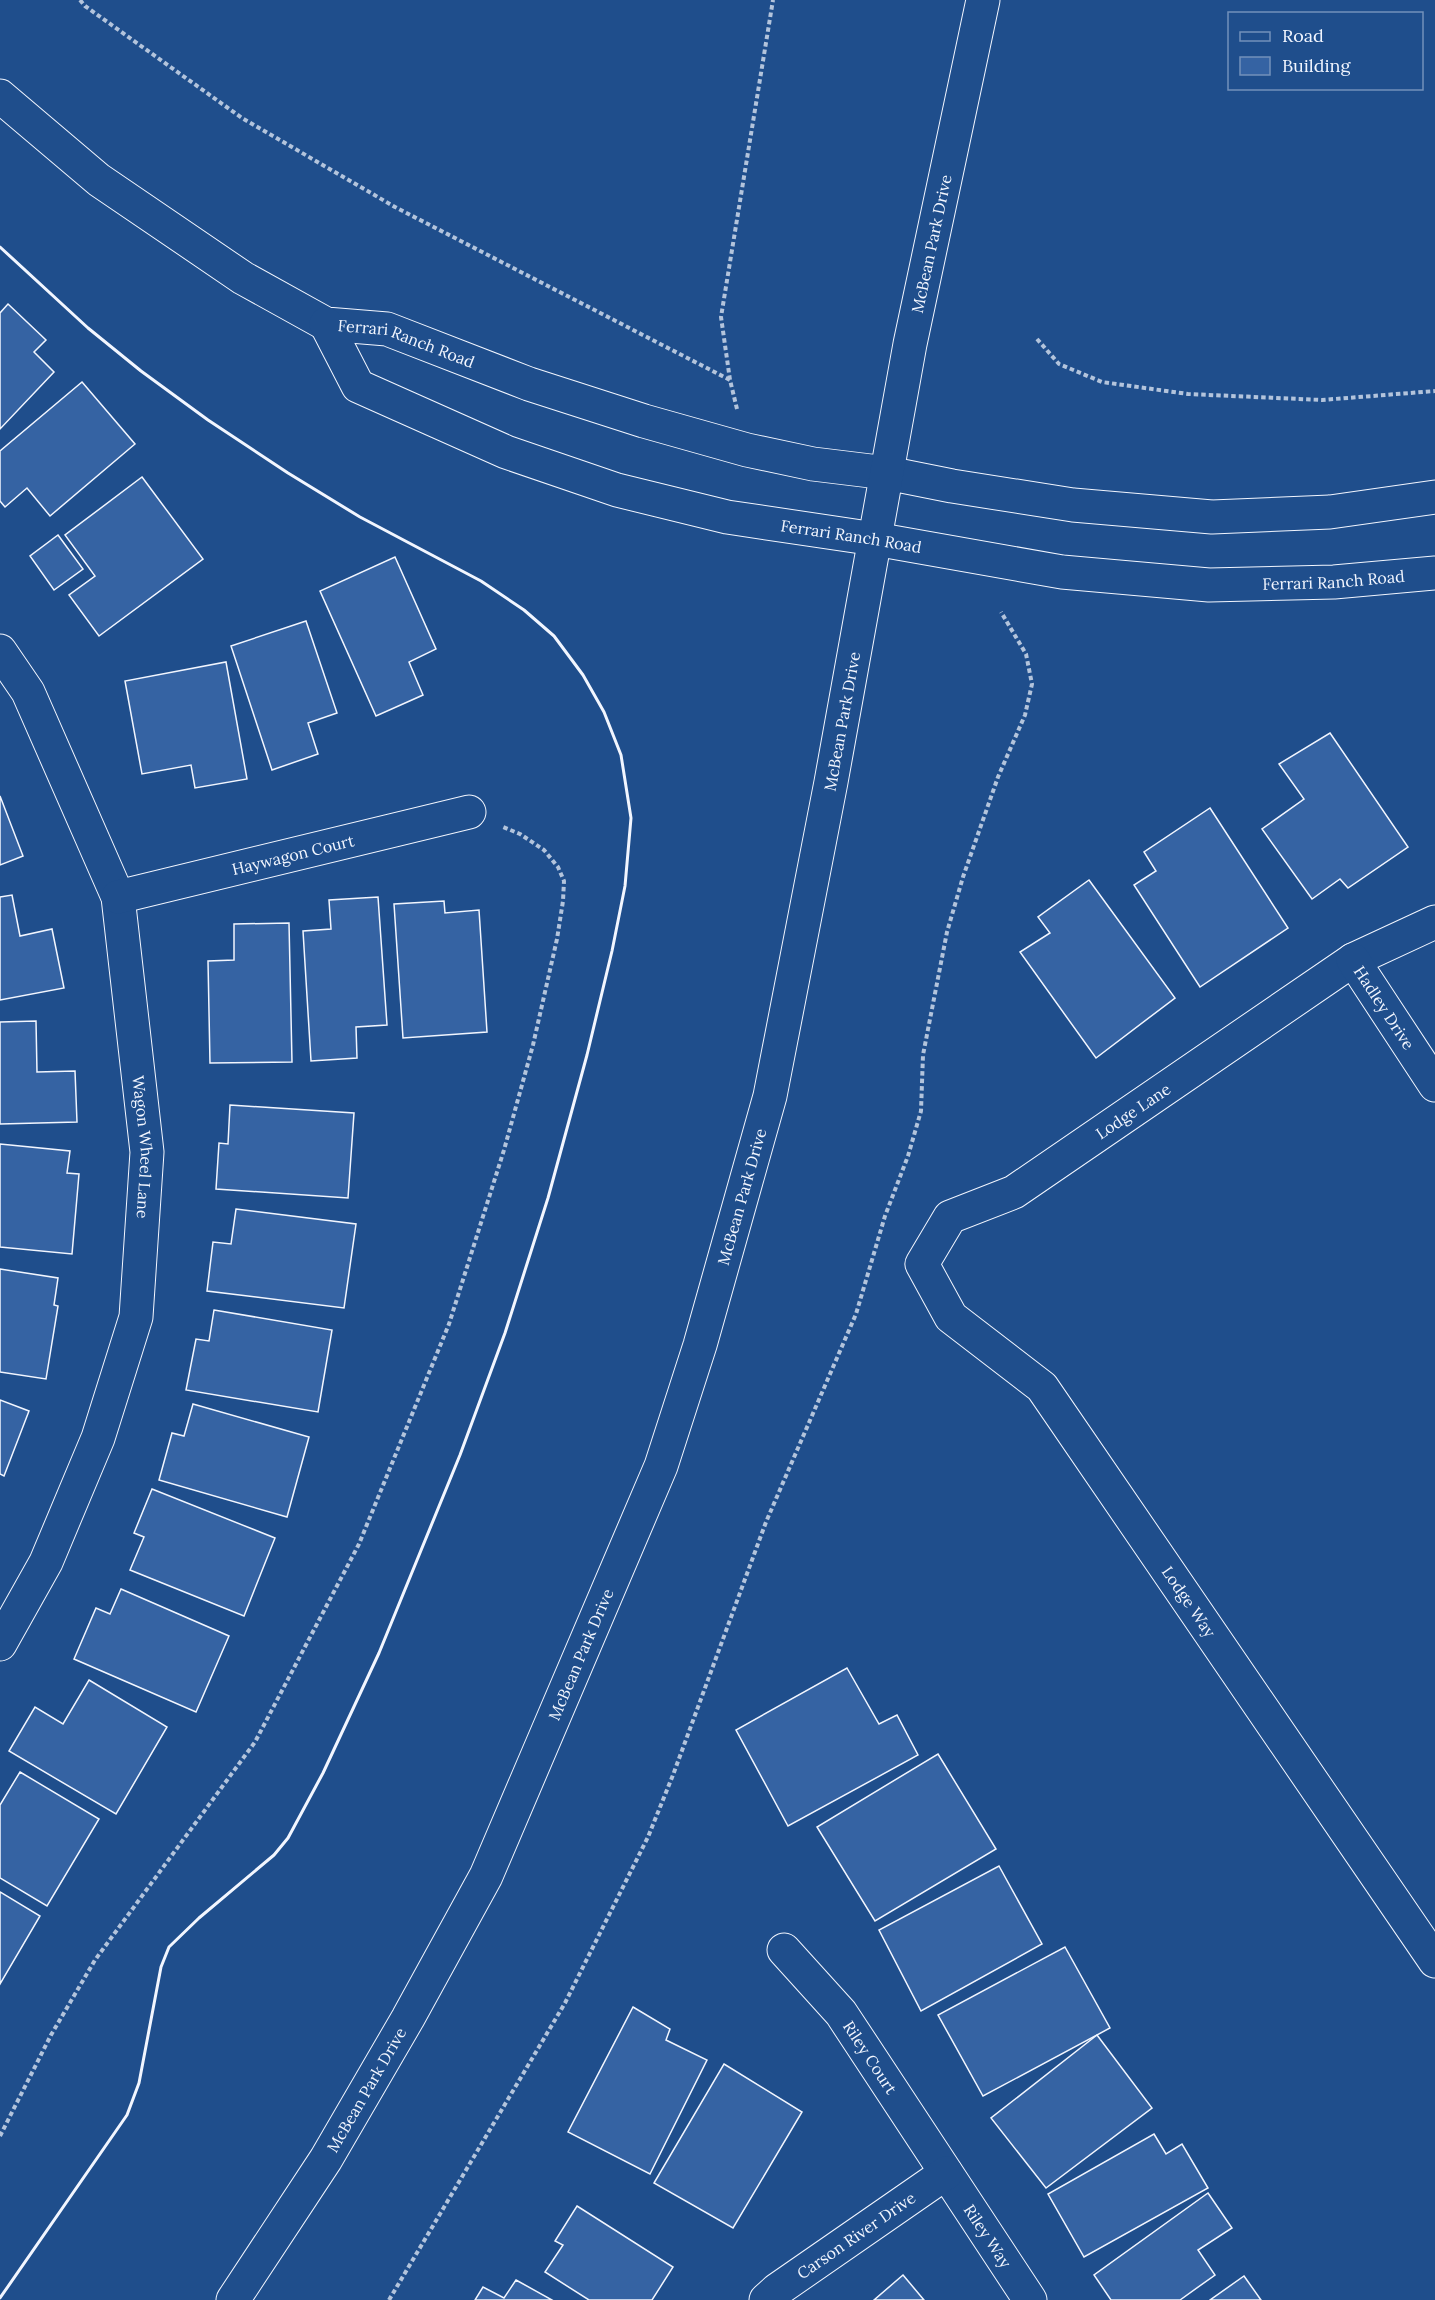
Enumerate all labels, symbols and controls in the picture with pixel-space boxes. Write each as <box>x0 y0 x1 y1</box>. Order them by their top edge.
legend <box>1228 12 1423 90</box>
text: Road <box>1282 24 1324 47</box>
text: Building <box>1282 54 1352 77</box>
street label: McBean Park Drive <box>907 172 956 315</box>
street label: Ferrari Ranch Road <box>337 315 478 372</box>
street label: Ferrari Ranch Road <box>779 515 924 557</box>
street label: Ferrari Ranch Road <box>1262 566 1406 594</box>
street label: McBean Park Drive <box>819 650 864 793</box>
street label: Haywagon Court <box>230 830 357 879</box>
street label: Hadley Drive <box>1350 962 1419 1053</box>
street label: Wagon Wheel Lane <box>128 1074 157 1219</box>
street label: Lodge Lane <box>1092 1078 1175 1143</box>
street label: McBean Park Drive <box>713 1126 771 1267</box>
street label: Lodge Way <box>1158 1562 1221 1642</box>
street label: McBean Park Drive <box>544 1585 618 1723</box>
street label: Riley Court <box>839 2017 902 2098</box>
street label: McBean Park Drive <box>322 2023 411 2156</box>
street label: Carson River Drive <box>793 2187 919 2283</box>
street label: Riley Way <box>960 2200 1016 2272</box>

